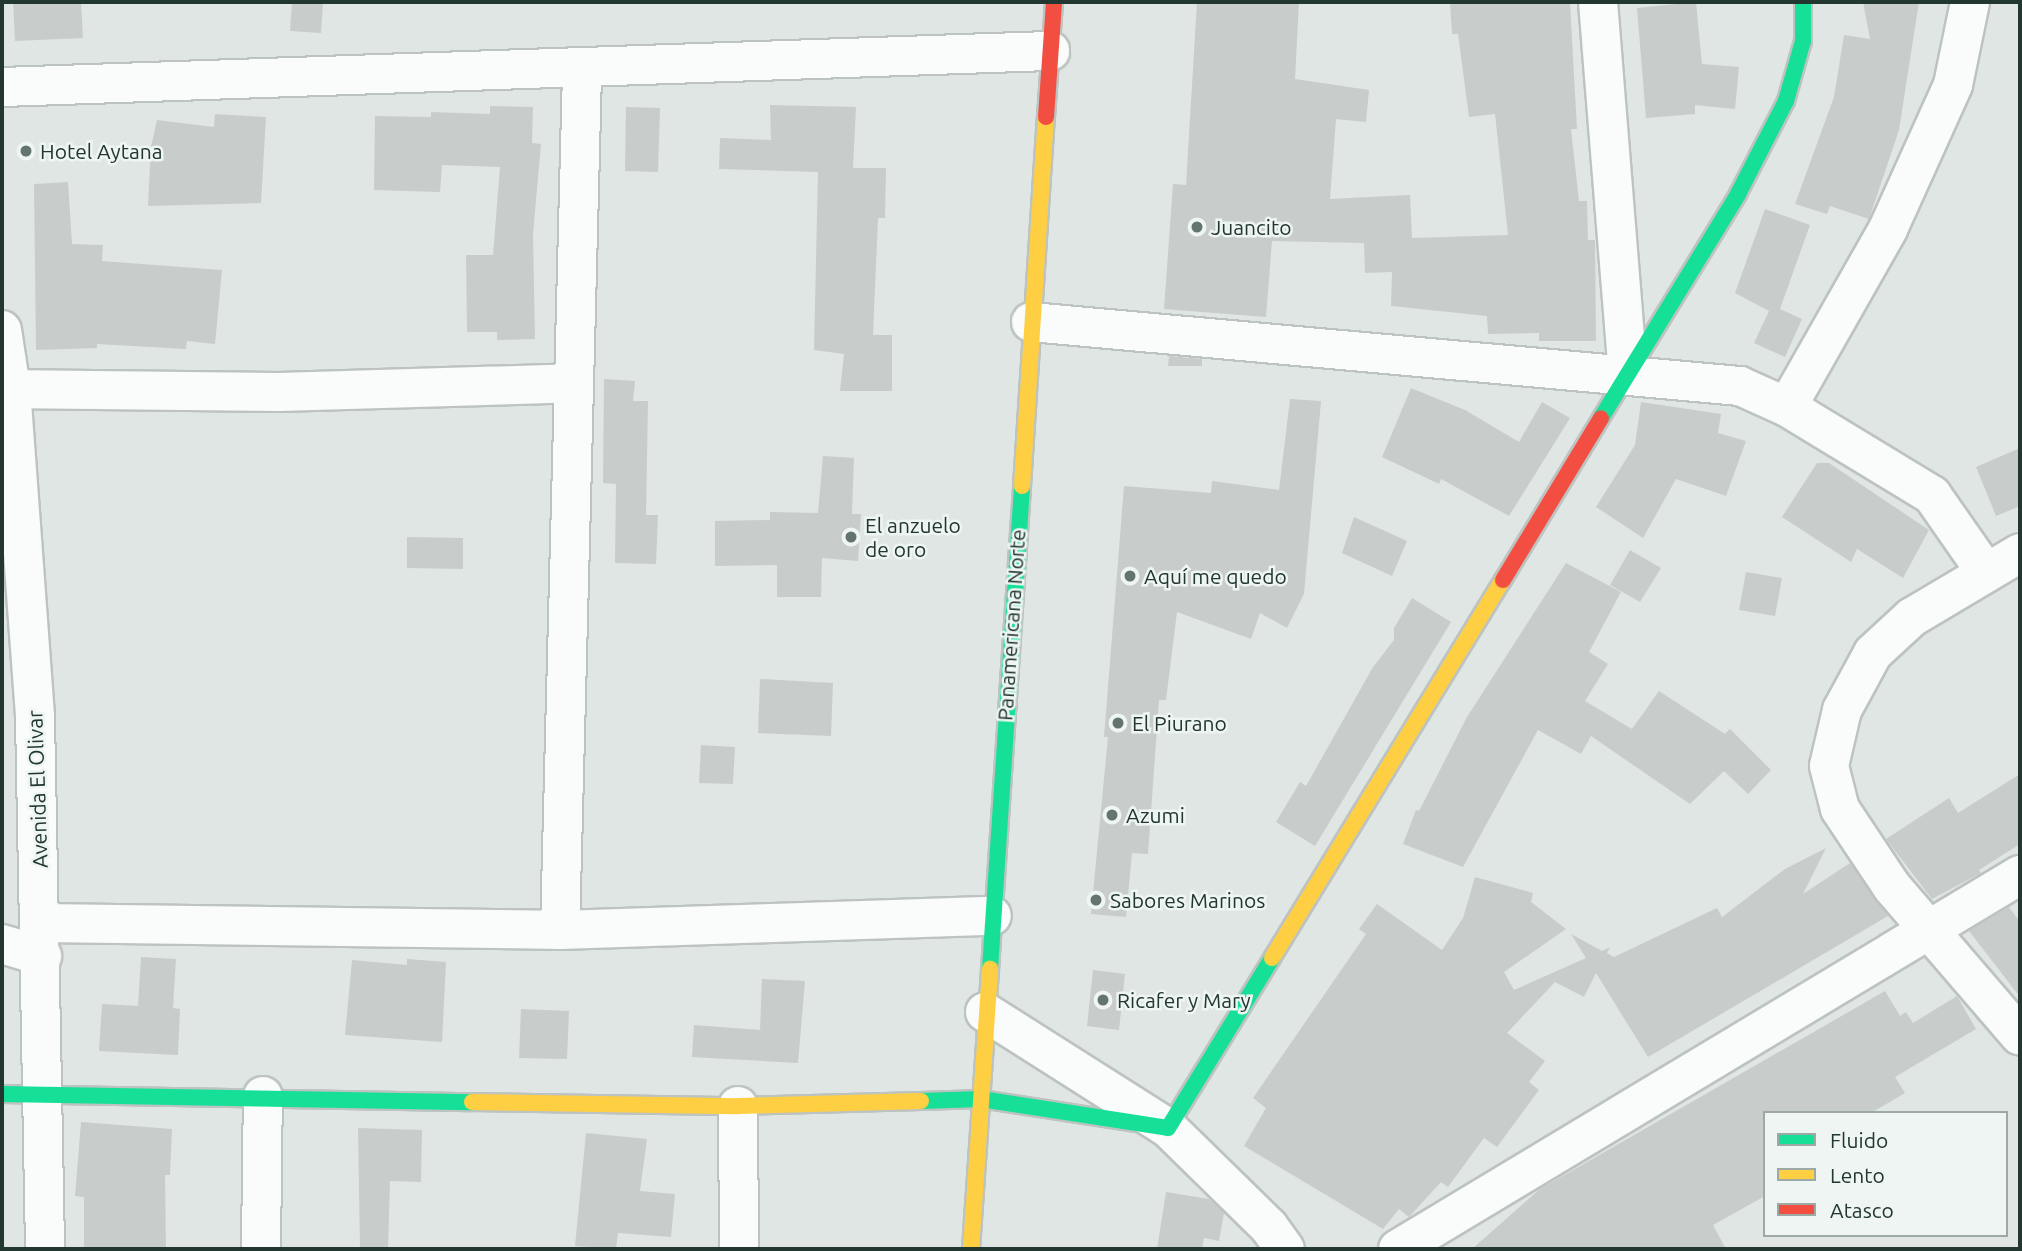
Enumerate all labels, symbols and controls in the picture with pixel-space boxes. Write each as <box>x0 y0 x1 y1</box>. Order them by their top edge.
place label: Hotel Aytana <box>40 138 163 164</box>
marker: Hotel Aytana <box>18 143 34 159</box>
place label: Juancito <box>1211 214 1291 240</box>
marker: Juancito <box>1189 219 1205 235</box>
place label: El anzuelo de oro <box>865 512 961 562</box>
street label: Panamericana Norte <box>992 528 1030 722</box>
marker: El anzuelo de oro <box>843 529 859 545</box>
place label: Aquí me quedo <box>1144 563 1287 589</box>
marker: Aquí me quedo <box>1122 568 1138 584</box>
street label: Avenida El Olivar <box>22 710 52 868</box>
place label: El Piurano <box>1132 710 1227 736</box>
marker: El Piurano <box>1110 715 1126 731</box>
place label: Azumi <box>1126 802 1185 828</box>
marker: Azumi <box>1104 807 1120 823</box>
place label: Sabores Marinos <box>1110 887 1265 913</box>
marker: Sabores Marinos <box>1088 892 1104 908</box>
place label: Ricafer y Mary <box>1117 987 1251 1013</box>
marker: Ricafer y Mary <box>1095 992 1111 1008</box>
legend <box>1763 1111 2008 1237</box>
text: Fluido <box>1830 1128 1888 1152</box>
text: Lento <box>1830 1163 1885 1187</box>
text: Atasco <box>1830 1198 1894 1222</box>

